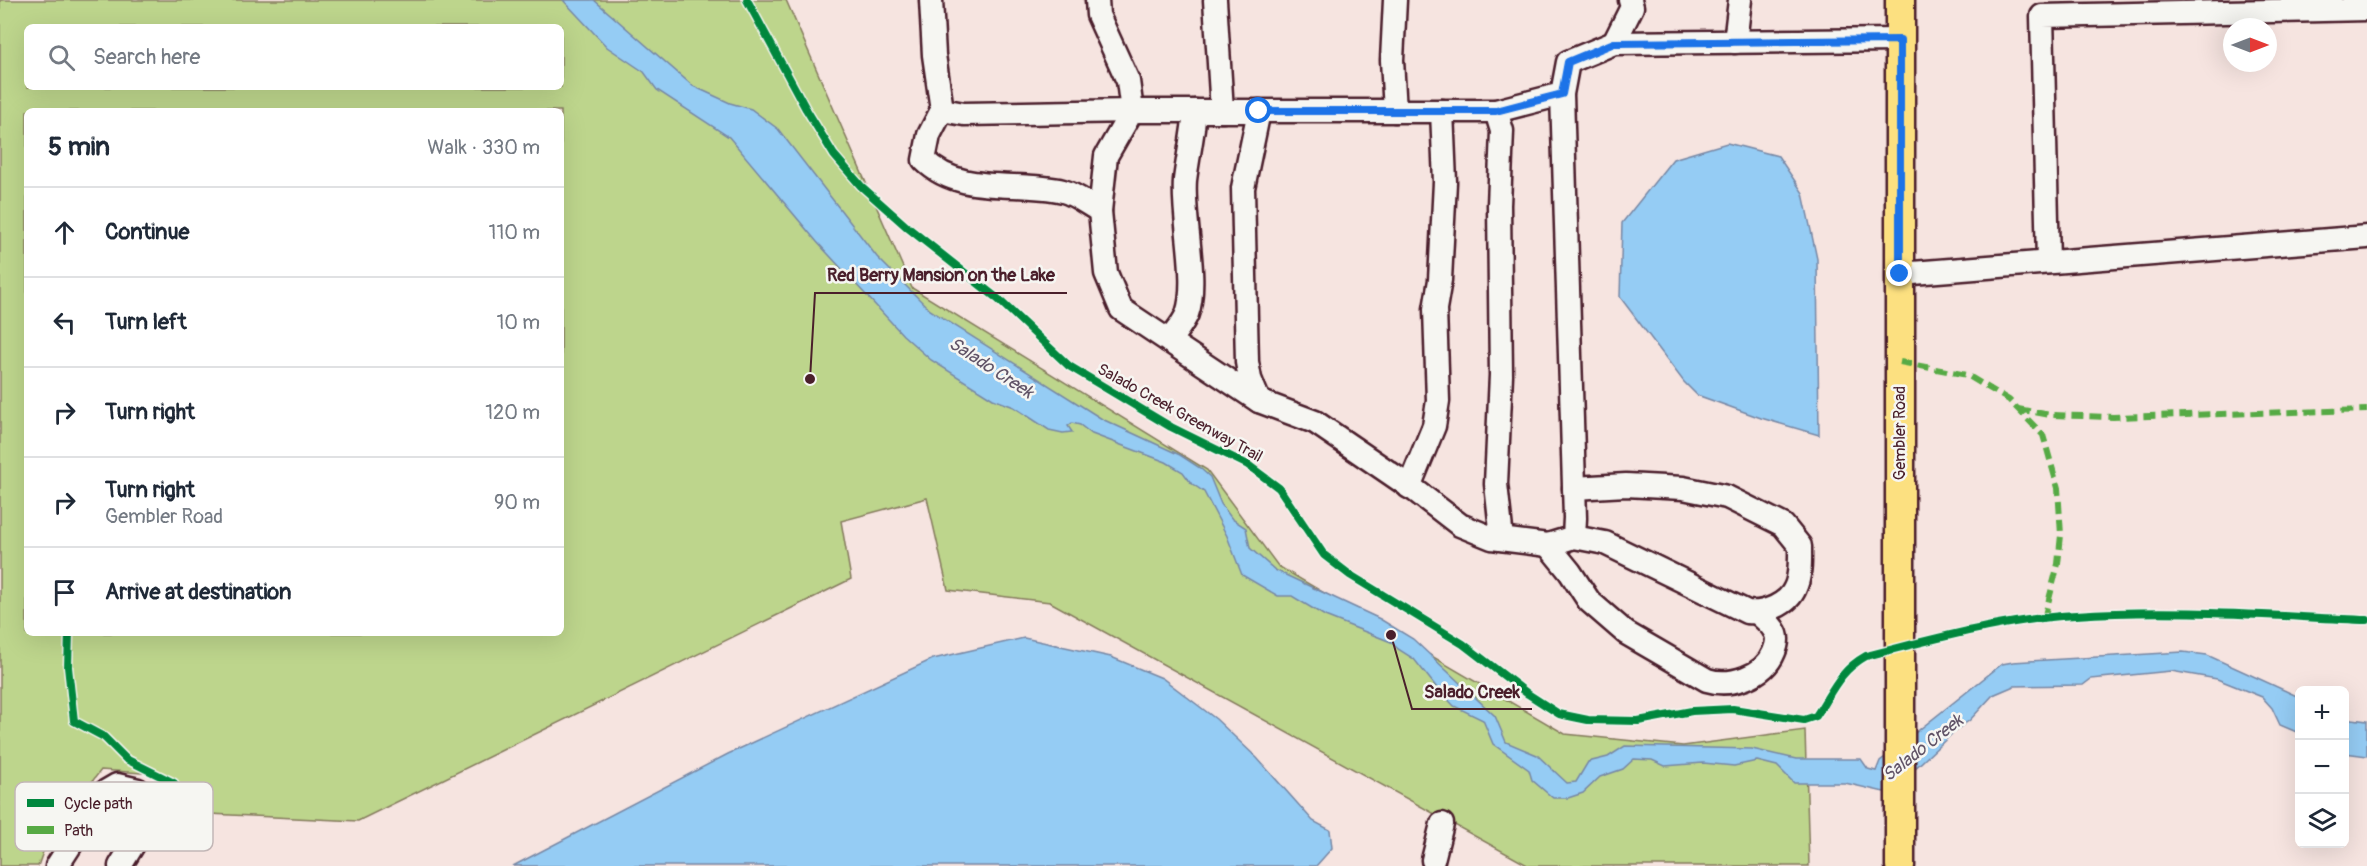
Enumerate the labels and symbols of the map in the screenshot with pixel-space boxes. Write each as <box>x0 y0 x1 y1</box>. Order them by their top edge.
north arrow <box>2223 18 2277 72</box>
route start <box>1245 97 1271 123</box>
callout: Red Berry Mansion on the Lake <box>815 257 1067 293</box>
route end <box>1886 260 1912 286</box>
text: Red Berry Mansion on the Lake <box>827 264 1056 287</box>
water label: Salado Creek <box>944 332 1039 405</box>
street label: Salado Creek Greenway Trail <box>1094 359 1266 467</box>
street label: Gembler Road <box>1890 386 1910 480</box>
callout: Salado Creek <box>1412 673 1532 709</box>
text: Salado Creek <box>1424 681 1520 704</box>
water label: Salado Creek <box>1878 708 1969 787</box>
legend <box>15 782 213 851</box>
text: Cycle path <box>64 794 132 814</box>
text: Path <box>64 821 93 841</box>

